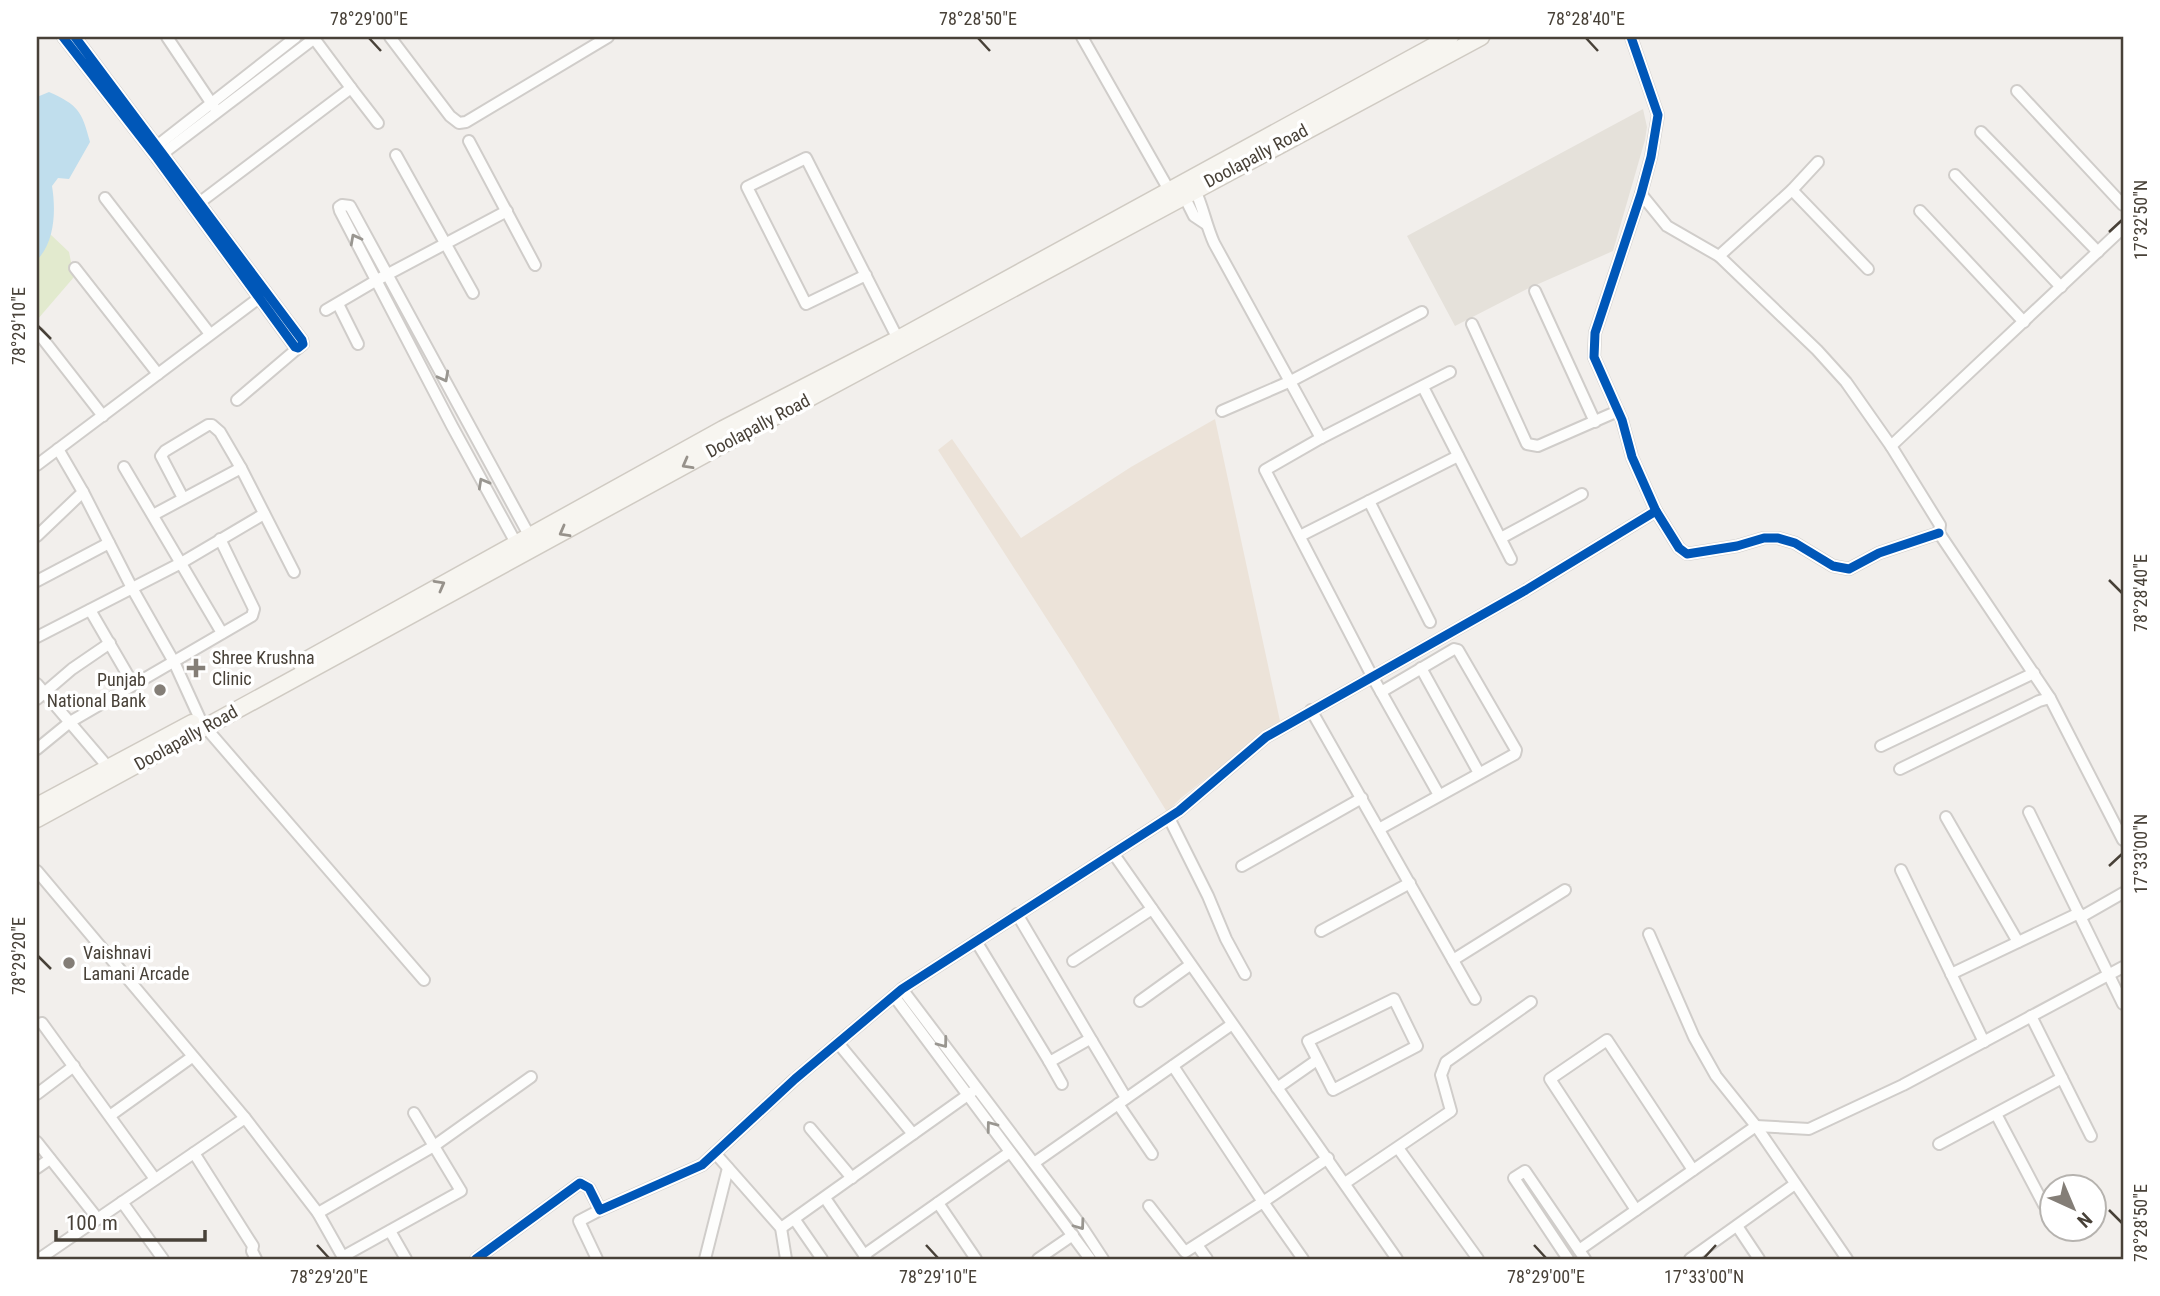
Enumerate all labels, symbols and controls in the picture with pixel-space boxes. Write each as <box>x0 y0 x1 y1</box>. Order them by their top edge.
text: 78°29'00"E <box>330 8 408 29</box>
text: 78°28'50"E <box>939 8 1017 29</box>
text: 78°28'40"E <box>1547 8 1625 29</box>
street label: Doolapally Road <box>1200 119 1311 192</box>
text: 17°32'50"N <box>2130 180 2151 260</box>
one-way arrow <box>350 233 363 246</box>
text: 78°29'10"E <box>8 287 29 365</box>
one-way arrow <box>436 370 449 382</box>
street label: Doolapally Road <box>702 389 813 462</box>
one-way arrow <box>682 456 695 470</box>
one-way arrow <box>478 477 491 490</box>
one-way arrow <box>558 524 571 537</box>
text: 78°28'40"E <box>2130 554 2151 632</box>
one-way arrow <box>433 580 446 593</box>
place label: Shree Krushna Clinic <box>212 647 315 689</box>
marker: Shree Krushna Clinic <box>186 658 206 678</box>
place label: Punjab National Bank <box>47 669 146 711</box>
marker: Punjab National Bank <box>152 682 168 698</box>
street label: Doolapally Road <box>131 701 241 775</box>
text: 17°33'00"N <box>2130 814 2151 894</box>
text: 78°29'20"E <box>8 917 29 995</box>
place label: Vaishnavi Lamani Arcade <box>83 942 189 984</box>
marker: Vaishnavi Lamani Arcade <box>61 955 77 971</box>
one-way arrow <box>935 1036 947 1048</box>
one-way arrow <box>986 1121 999 1134</box>
north arrow <box>2038 1174 2108 1244</box>
text: 78°28'50"E <box>2130 1184 2151 1262</box>
scale bar <box>56 1198 205 1242</box>
text: N <box>2072 1208 2097 1232</box>
text: 100 m <box>66 1211 118 1235</box>
one-way arrow <box>1072 1217 1084 1230</box>
text: 78°29'20"E <box>290 1266 368 1287</box>
text: 78°29'10"E <box>899 1266 977 1287</box>
text: 78°29'00"E <box>1507 1266 1585 1287</box>
text: 17°33'00"N <box>1664 1266 1744 1287</box>

